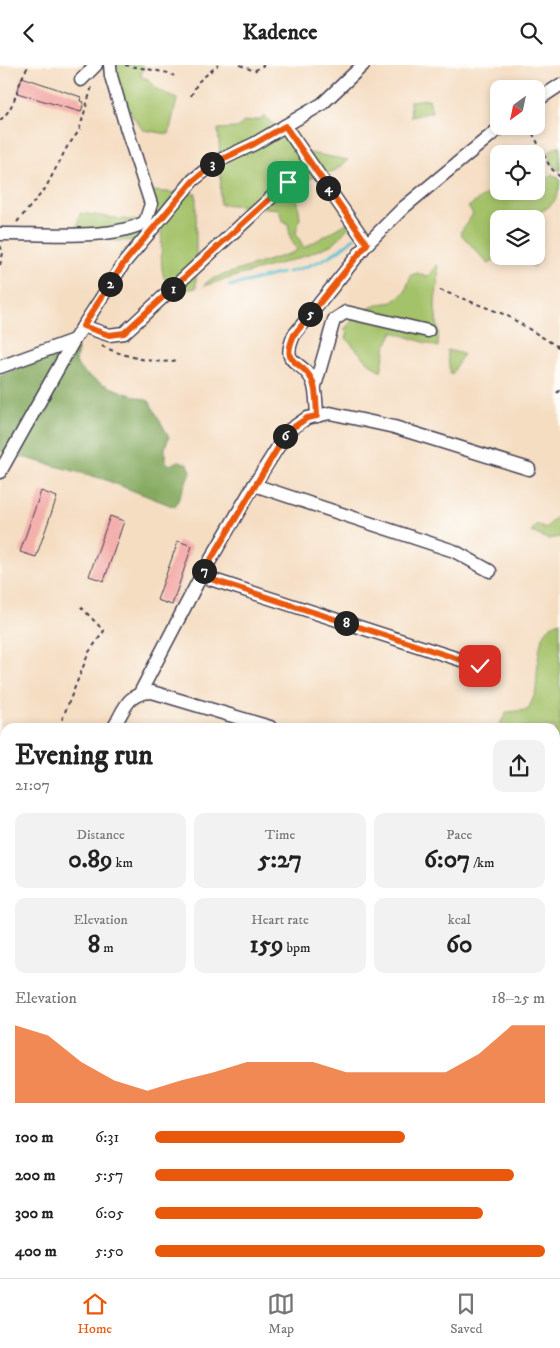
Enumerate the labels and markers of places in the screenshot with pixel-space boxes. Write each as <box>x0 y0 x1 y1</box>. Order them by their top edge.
pin: 3 <box>200 151 224 177</box>
pin <box>267 161 309 203</box>
pin: 4 <box>316 175 340 201</box>
pin: 2 <box>98 271 122 297</box>
pin: 1 <box>160 277 186 301</box>
pin: 5 <box>298 301 322 327</box>
pin: 6 <box>272 423 298 449</box>
pin: 7 <box>192 559 216 583</box>
pin: 8 <box>334 611 358 635</box>
pin <box>459 645 501 687</box>

